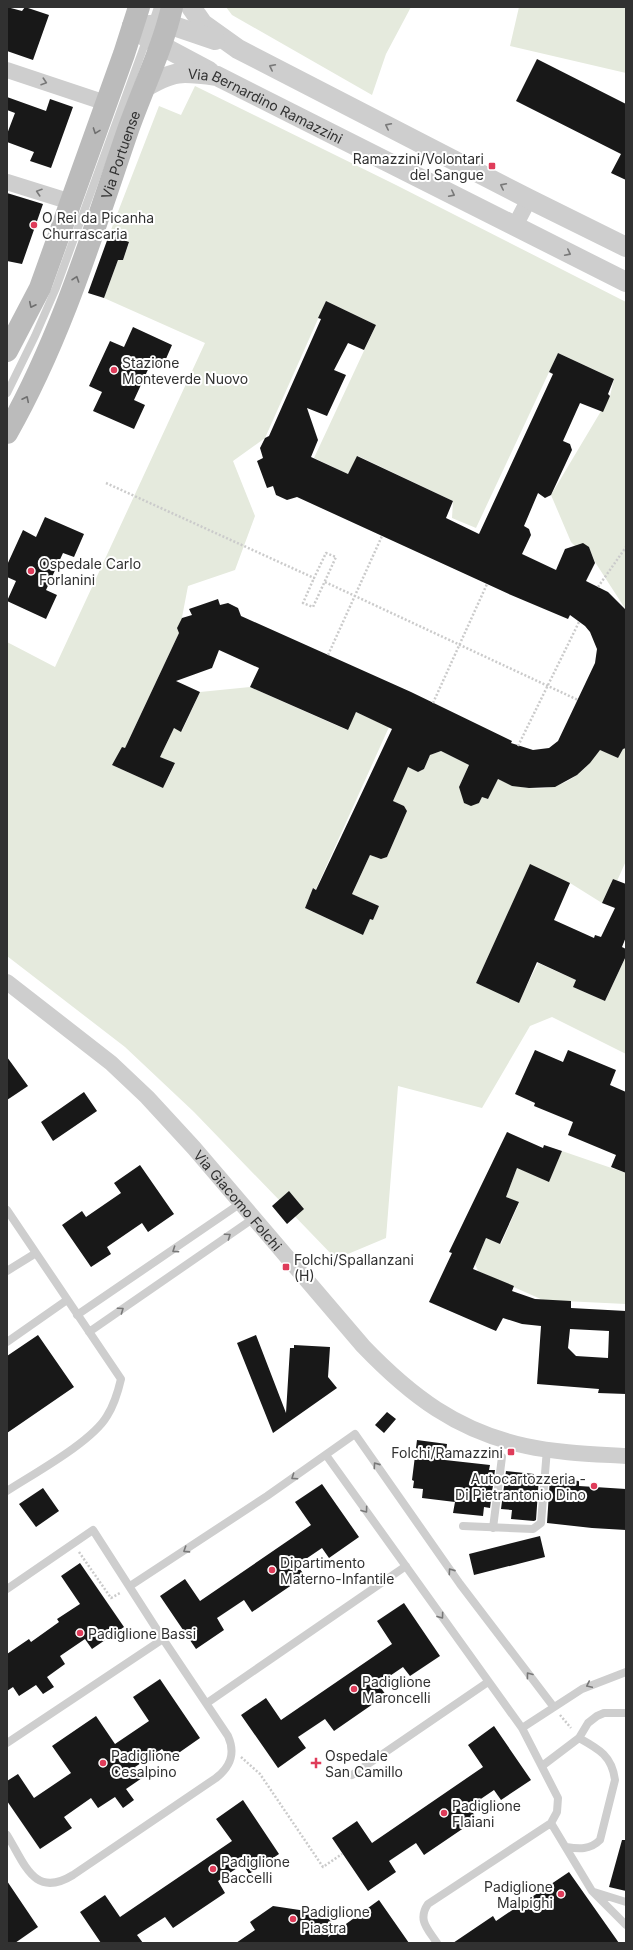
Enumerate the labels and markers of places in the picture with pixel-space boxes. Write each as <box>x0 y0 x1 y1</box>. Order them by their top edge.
place label: Ramazzini/Volontari del Sangue <box>353 150 484 183</box>
marker: Ramazzini/Volontari del Sangue <box>487 161 497 171</box>
place label: O Rei da Picanha Churrascaria <box>42 209 154 242</box>
marker: O Rei da Picanha Churrascaria <box>29 220 39 230</box>
place label: Stazione Monteverde Nuovo <box>122 354 248 387</box>
marker: Stazione Monteverde Nuovo <box>109 365 119 375</box>
place label: Ospedale Carlo Forlanini <box>39 555 141 588</box>
marker: Ospedale Carlo Forlanini <box>26 566 36 576</box>
place label: Folchi/Spallanzani (H) <box>294 1251 414 1284</box>
marker: Folchi/Spallanzani (H) <box>281 1262 291 1272</box>
place label: Folchi/Ramazzini <box>391 1444 503 1461</box>
marker: Folchi/Ramazzini <box>506 1447 516 1457</box>
place label: Autocartozzeria - Di Pietrantonio Dino <box>455 1470 586 1503</box>
marker: Autocartozzeria - Di Pietrantonio Dino <box>589 1481 599 1491</box>
place label: Dipartimento Materno-Infantile <box>280 1554 394 1587</box>
marker: Dipartimento Materno-Infantile <box>267 1565 277 1575</box>
place label: Padiglione Bassi <box>88 1625 196 1642</box>
marker: Padiglione Bassi <box>75 1628 85 1638</box>
place label: Padiglione Maroncelli <box>362 1673 431 1706</box>
marker: Padiglione Maroncelli <box>349 1684 359 1694</box>
place label: Padiglione Cesalpino <box>111 1747 180 1780</box>
place label: Ospedale San Camillo <box>325 1747 403 1780</box>
marker: Ospedale San Camillo <box>310 1757 322 1769</box>
marker: Padiglione Cesalpino <box>98 1758 108 1768</box>
place label: Padiglione Flaiani <box>452 1797 521 1830</box>
marker: Padiglione Flaiani <box>439 1808 449 1818</box>
place label: Padiglione Baccelli <box>221 1853 290 1886</box>
marker: Padiglione Baccelli <box>208 1864 218 1874</box>
place label: Padiglione Malpighi <box>484 1878 553 1911</box>
marker: Padiglione Malpighi <box>556 1889 566 1899</box>
place label: Padiglione Piastra <box>301 1903 370 1936</box>
marker: Padiglione Piastra <box>288 1914 298 1924</box>

